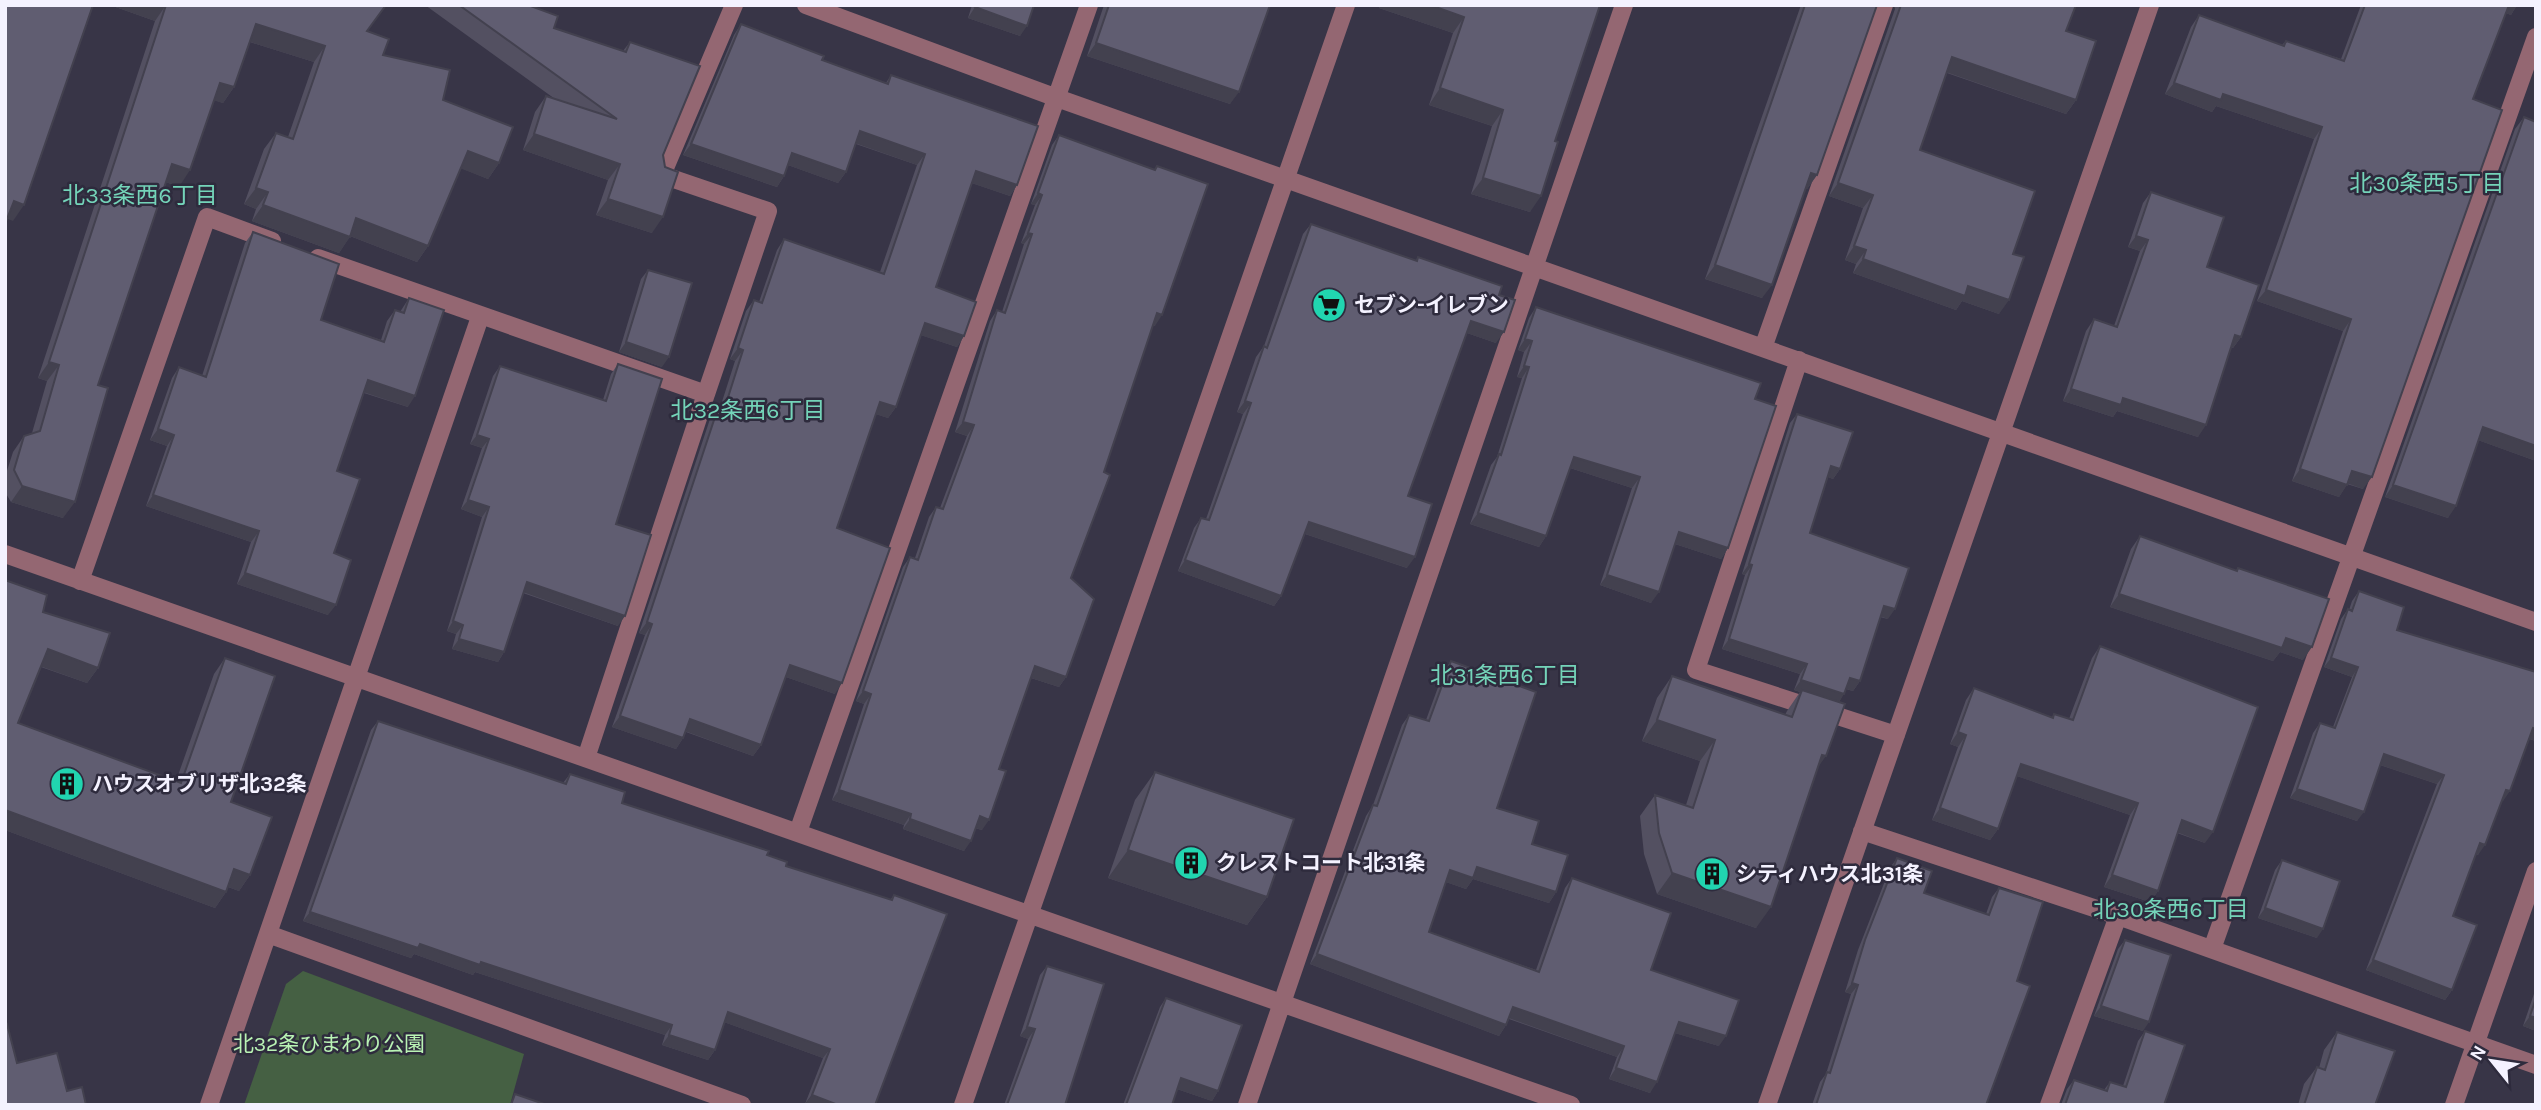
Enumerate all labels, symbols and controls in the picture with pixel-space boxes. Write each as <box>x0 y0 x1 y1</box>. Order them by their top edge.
district label: 北30条西5丁目 <box>2349 170 2505 197</box>
district label: 北33条西6丁目 <box>62 182 218 209</box>
supermarket icon: セブン-イレブン <box>1310 286 1348 324</box>
place label: セブン-イレブン <box>1354 293 1509 317</box>
district label: 北32条西6丁目 <box>670 397 826 424</box>
district label: 北31条西6丁目 <box>1430 662 1580 689</box>
building icon: ハウスオブリザ北32条 <box>48 765 86 803</box>
place label: ハウスオブリザ北32条 <box>92 772 307 796</box>
building icon: クレストコート北31条 <box>1172 844 1210 882</box>
place label: クレストコート北31条 <box>1216 851 1426 875</box>
building icon: シティハウス北31条 <box>1693 855 1731 893</box>
place label: シティハウス北31条 <box>1736 862 1923 886</box>
district label: 北30条西6丁目 <box>2093 896 2249 923</box>
north arrow <box>2457 1026 2527 1096</box>
park label: 北32条ひまわり公園 <box>233 1032 425 1056</box>
text: N <box>2465 1042 2491 1064</box>

